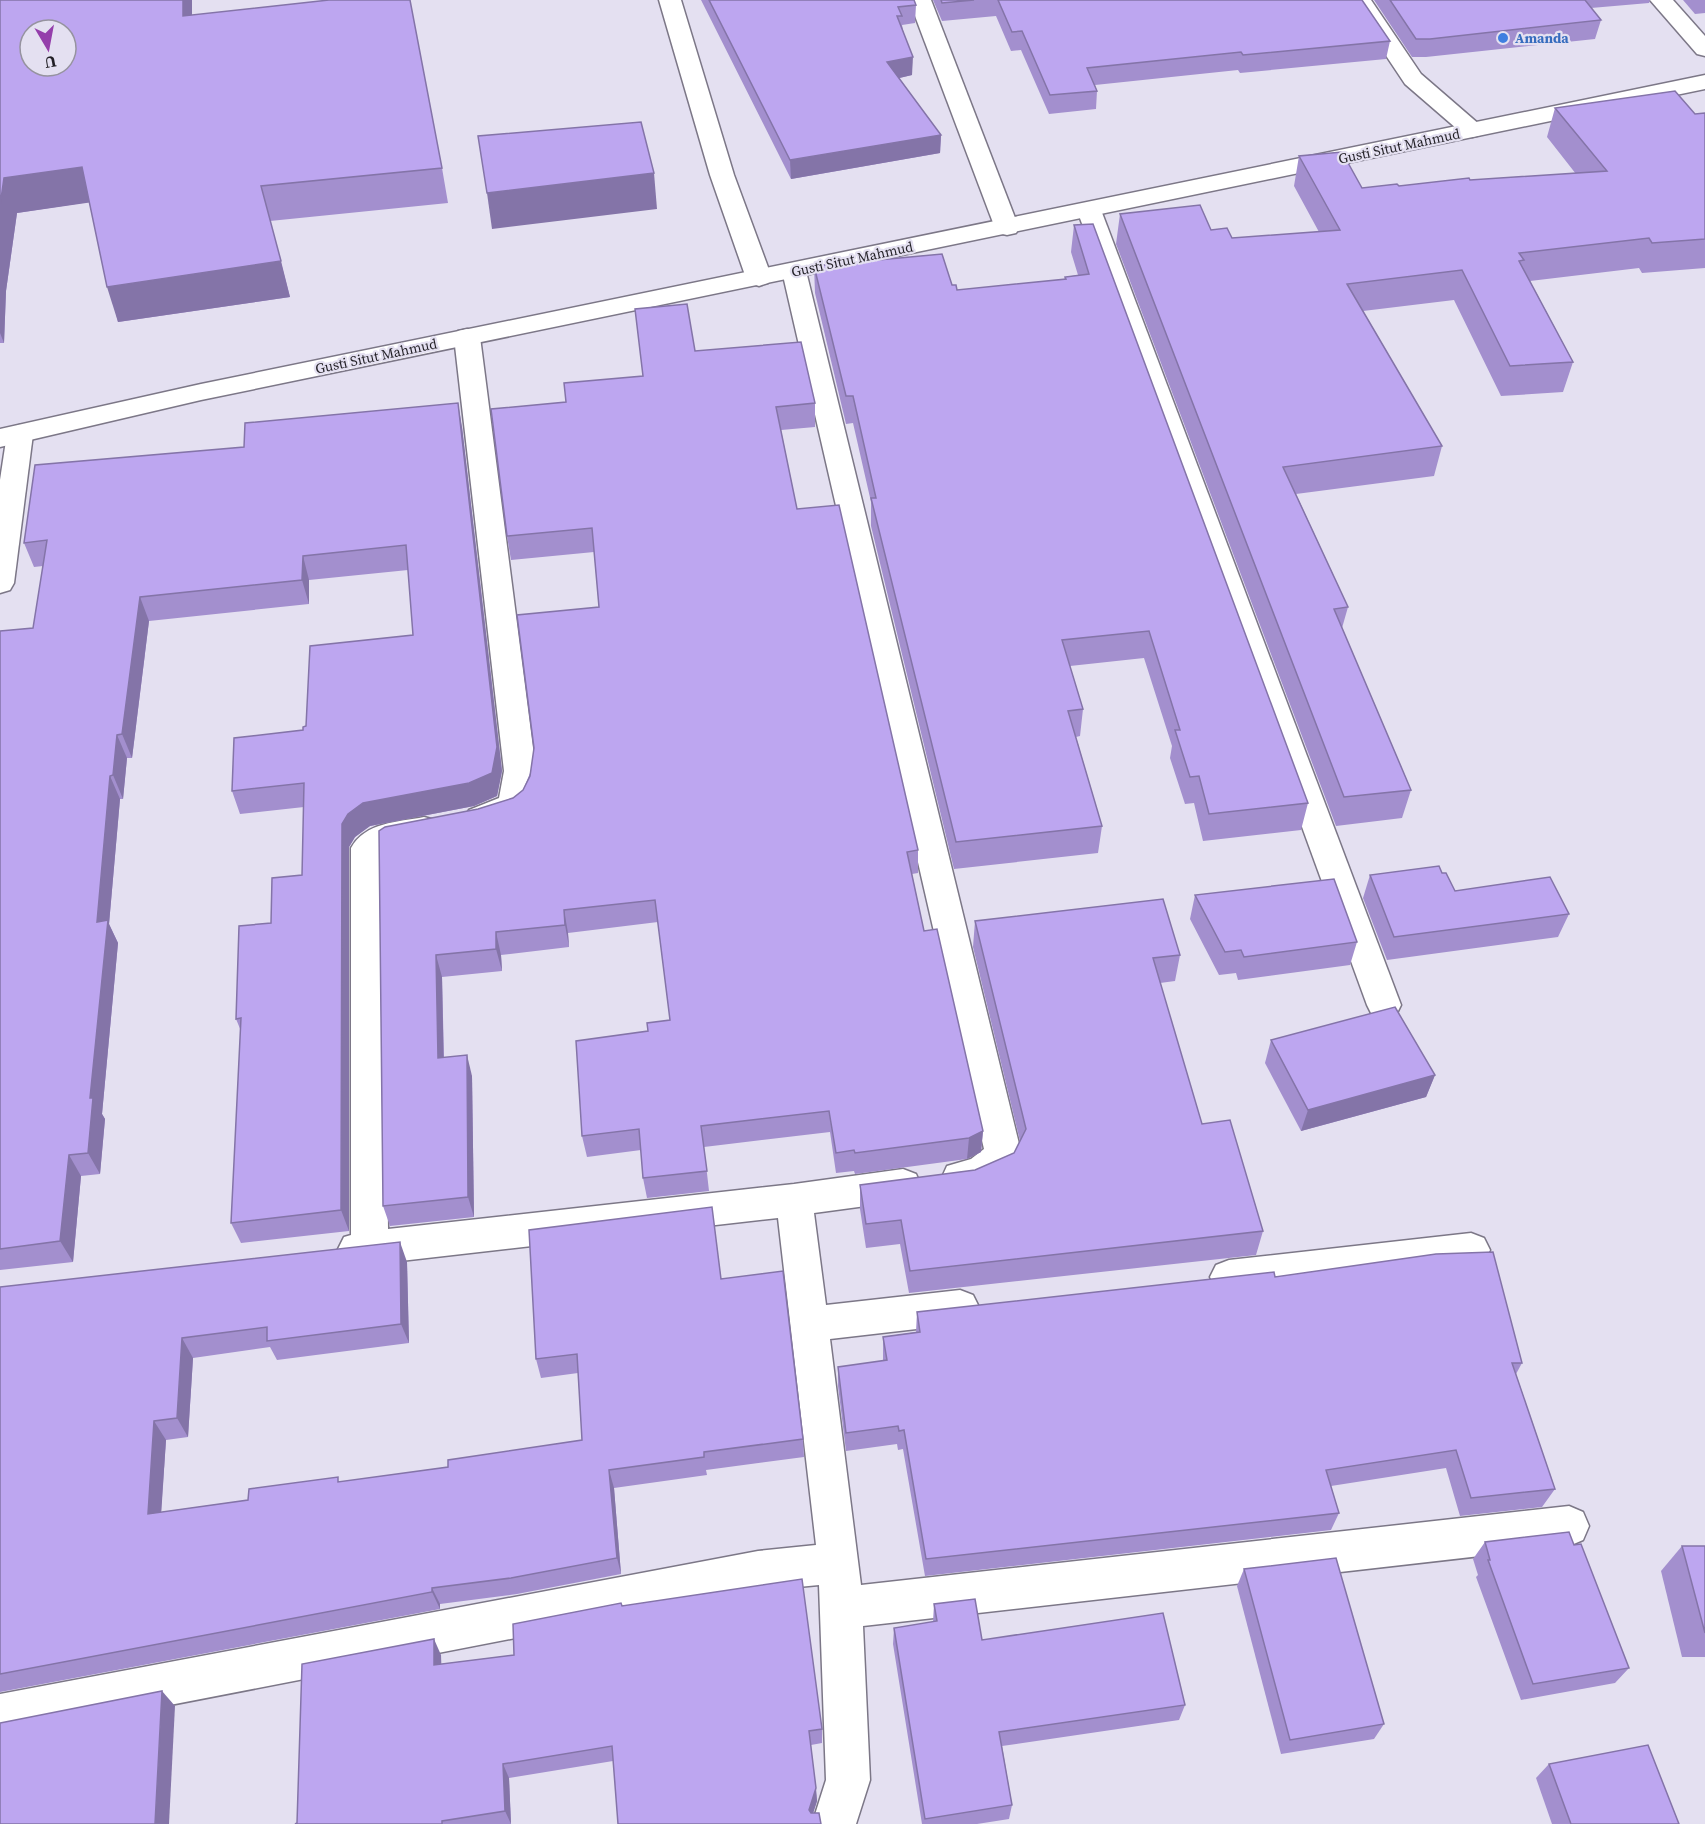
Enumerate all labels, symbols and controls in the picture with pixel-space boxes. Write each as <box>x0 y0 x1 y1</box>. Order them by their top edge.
north arrow <box>18 18 78 78</box>
place label: Amanda <box>1515 28 1569 48</box>
marker: Amanda <box>1496 31 1510 45</box>
text: U <box>43 51 58 75</box>
street label: Gusti Situt Mahmud <box>1336 123 1462 169</box>
street label: Gusti Situt Mahmud <box>789 236 915 282</box>
street label: Gusti Situt Mahmud <box>313 333 439 379</box>

